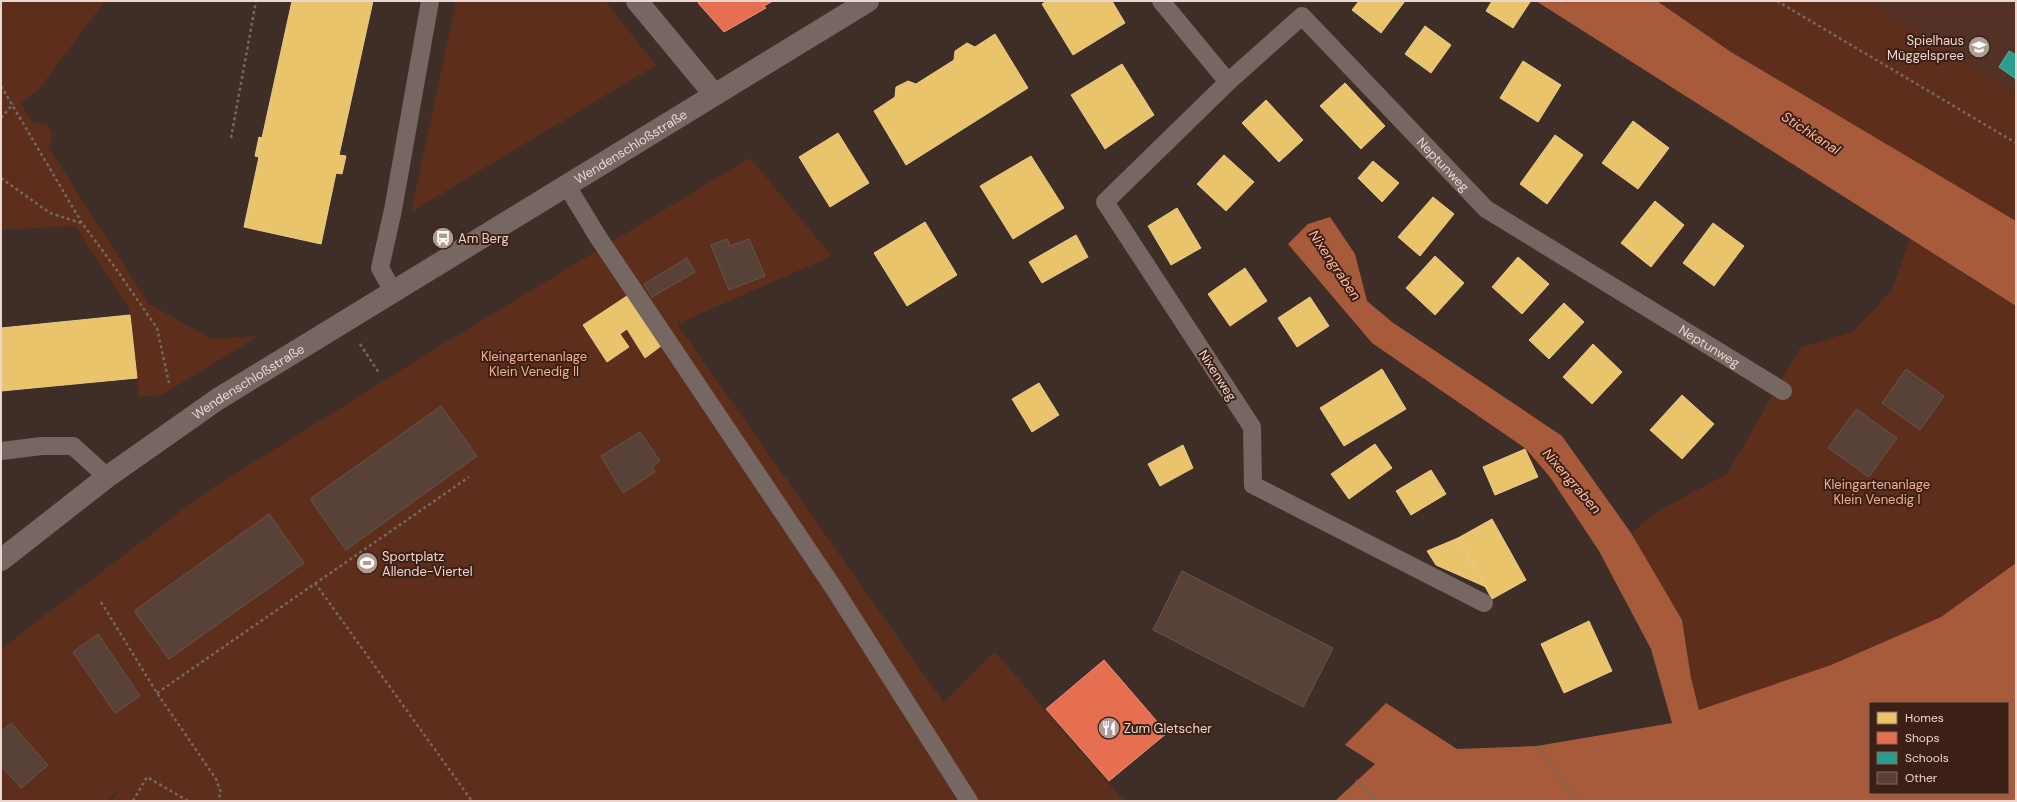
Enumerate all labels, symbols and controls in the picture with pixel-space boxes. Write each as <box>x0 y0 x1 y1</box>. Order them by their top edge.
place label: Spielhaus Müggelspree <box>1887 32 1964 64</box>
school or university icon: Spielhaus Müggelspree <box>1966 34 1992 60</box>
street label: Wendenschloßstraße <box>571 106 690 188</box>
water label: Stichkanal <box>1778 107 1845 159</box>
street label: Neptunweg <box>1413 134 1473 195</box>
bus stop icon: Am Berg <box>430 225 456 251</box>
water label: Nixengraben <box>1305 226 1365 304</box>
place label: Am Berg <box>458 230 509 247</box>
street label: Neptunweg <box>1676 321 1743 372</box>
street label: Wendenschloßstraße <box>189 340 308 424</box>
street label: Nixenweg <box>1195 347 1240 404</box>
park label: Kleingartenanlage Klein Venedig II <box>481 348 587 380</box>
water label: Nixengraben <box>1539 444 1605 518</box>
park label: Kleingartenanlage Klein Venedig I <box>1824 476 1930 508</box>
place label: Sportplatz Allende-Viertel <box>382 548 473 580</box>
sports icon: Sportplatz Allende-Viertel <box>354 550 380 576</box>
legend <box>1869 702 2009 794</box>
text: Homes <box>1905 710 1944 726</box>
restaurant icon: Zum Gletscher <box>1096 715 1122 741</box>
place label: Zum Gletscher <box>1124 720 1212 737</box>
text: Shops <box>1905 730 1940 746</box>
text: Schools <box>1905 750 1949 766</box>
text: Other <box>1905 770 1938 786</box>

